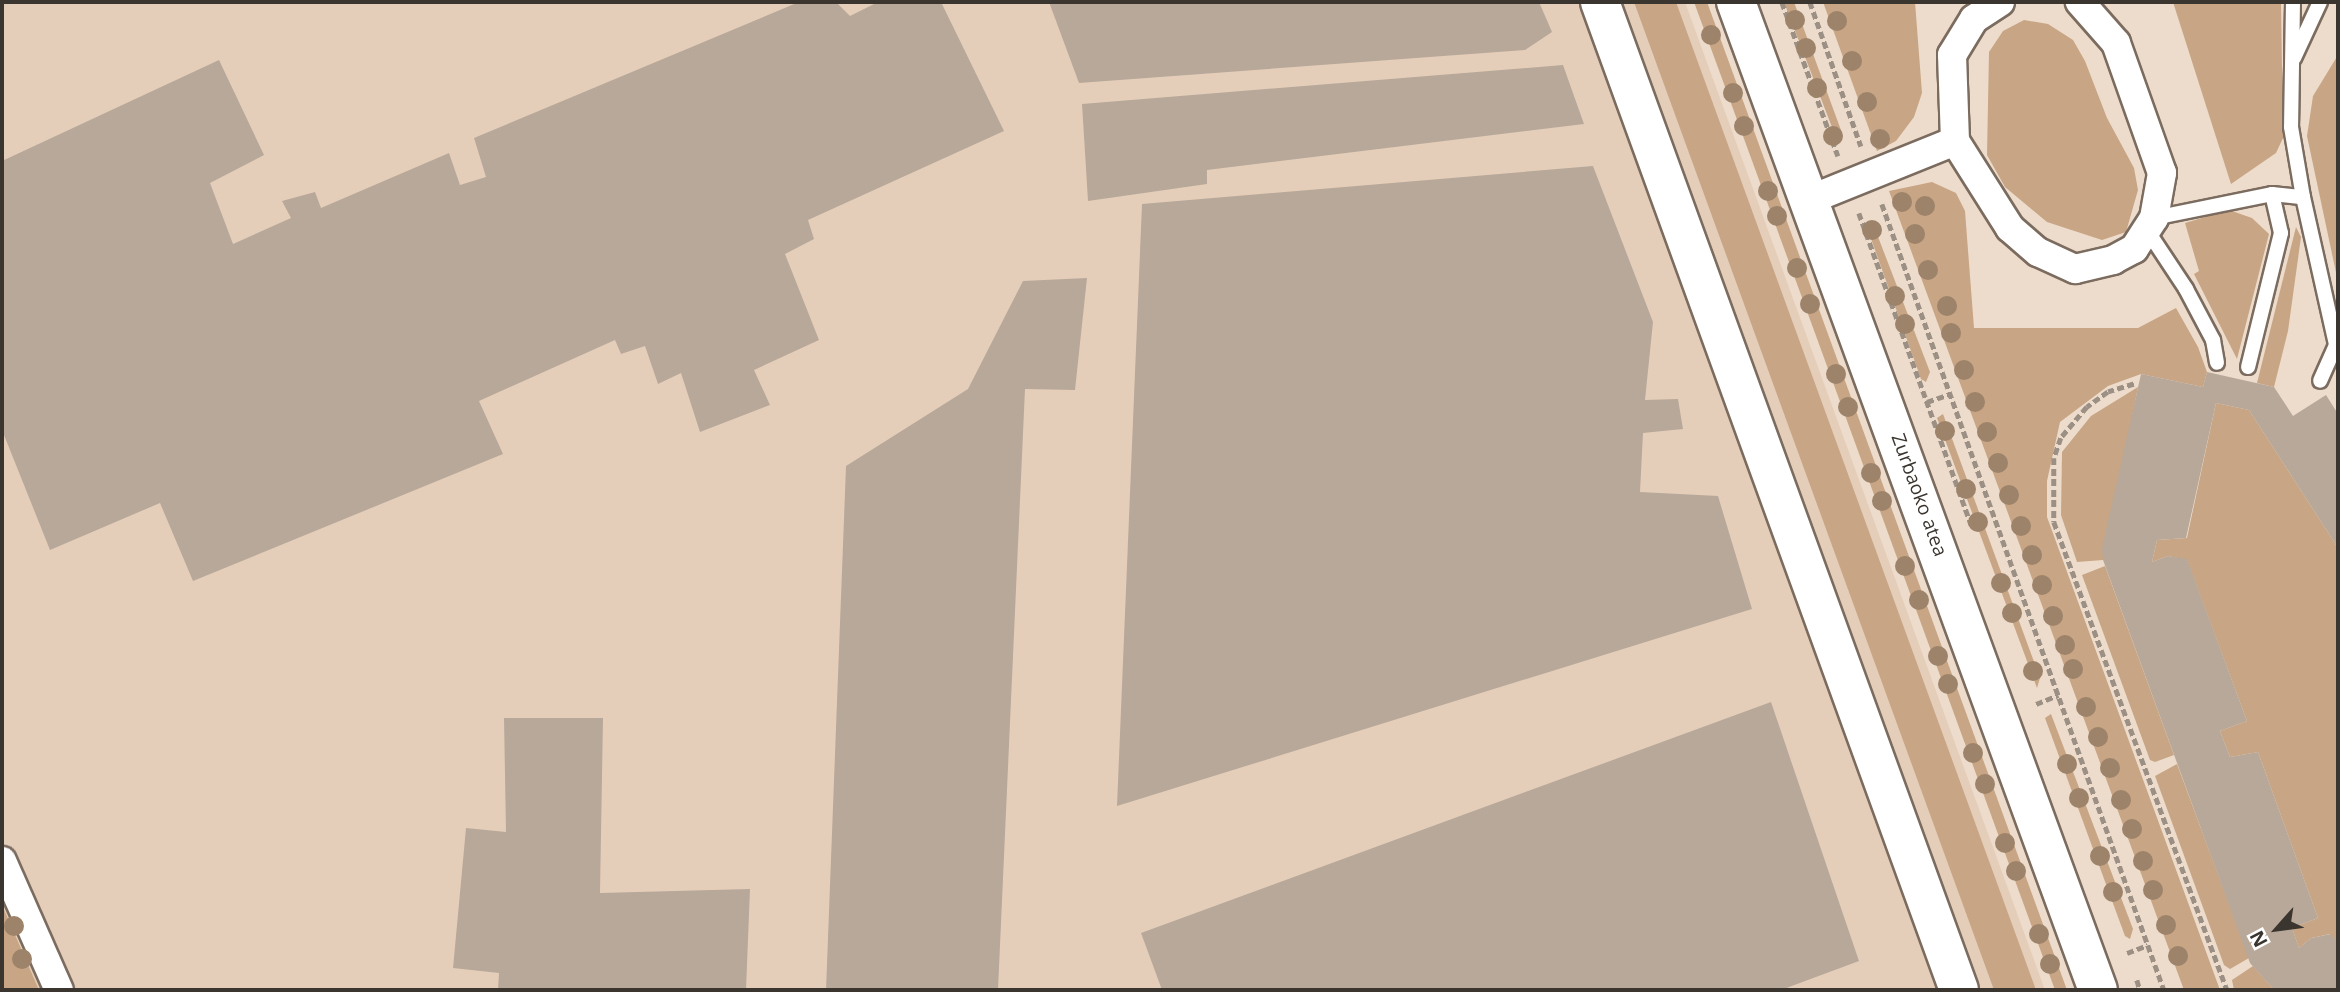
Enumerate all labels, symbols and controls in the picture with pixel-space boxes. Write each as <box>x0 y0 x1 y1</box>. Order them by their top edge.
street label: Zurbaoko atea <box>1886 431 1952 559</box>
north arrow <box>2242 894 2312 964</box>
text: N <box>2243 926 2274 952</box>

